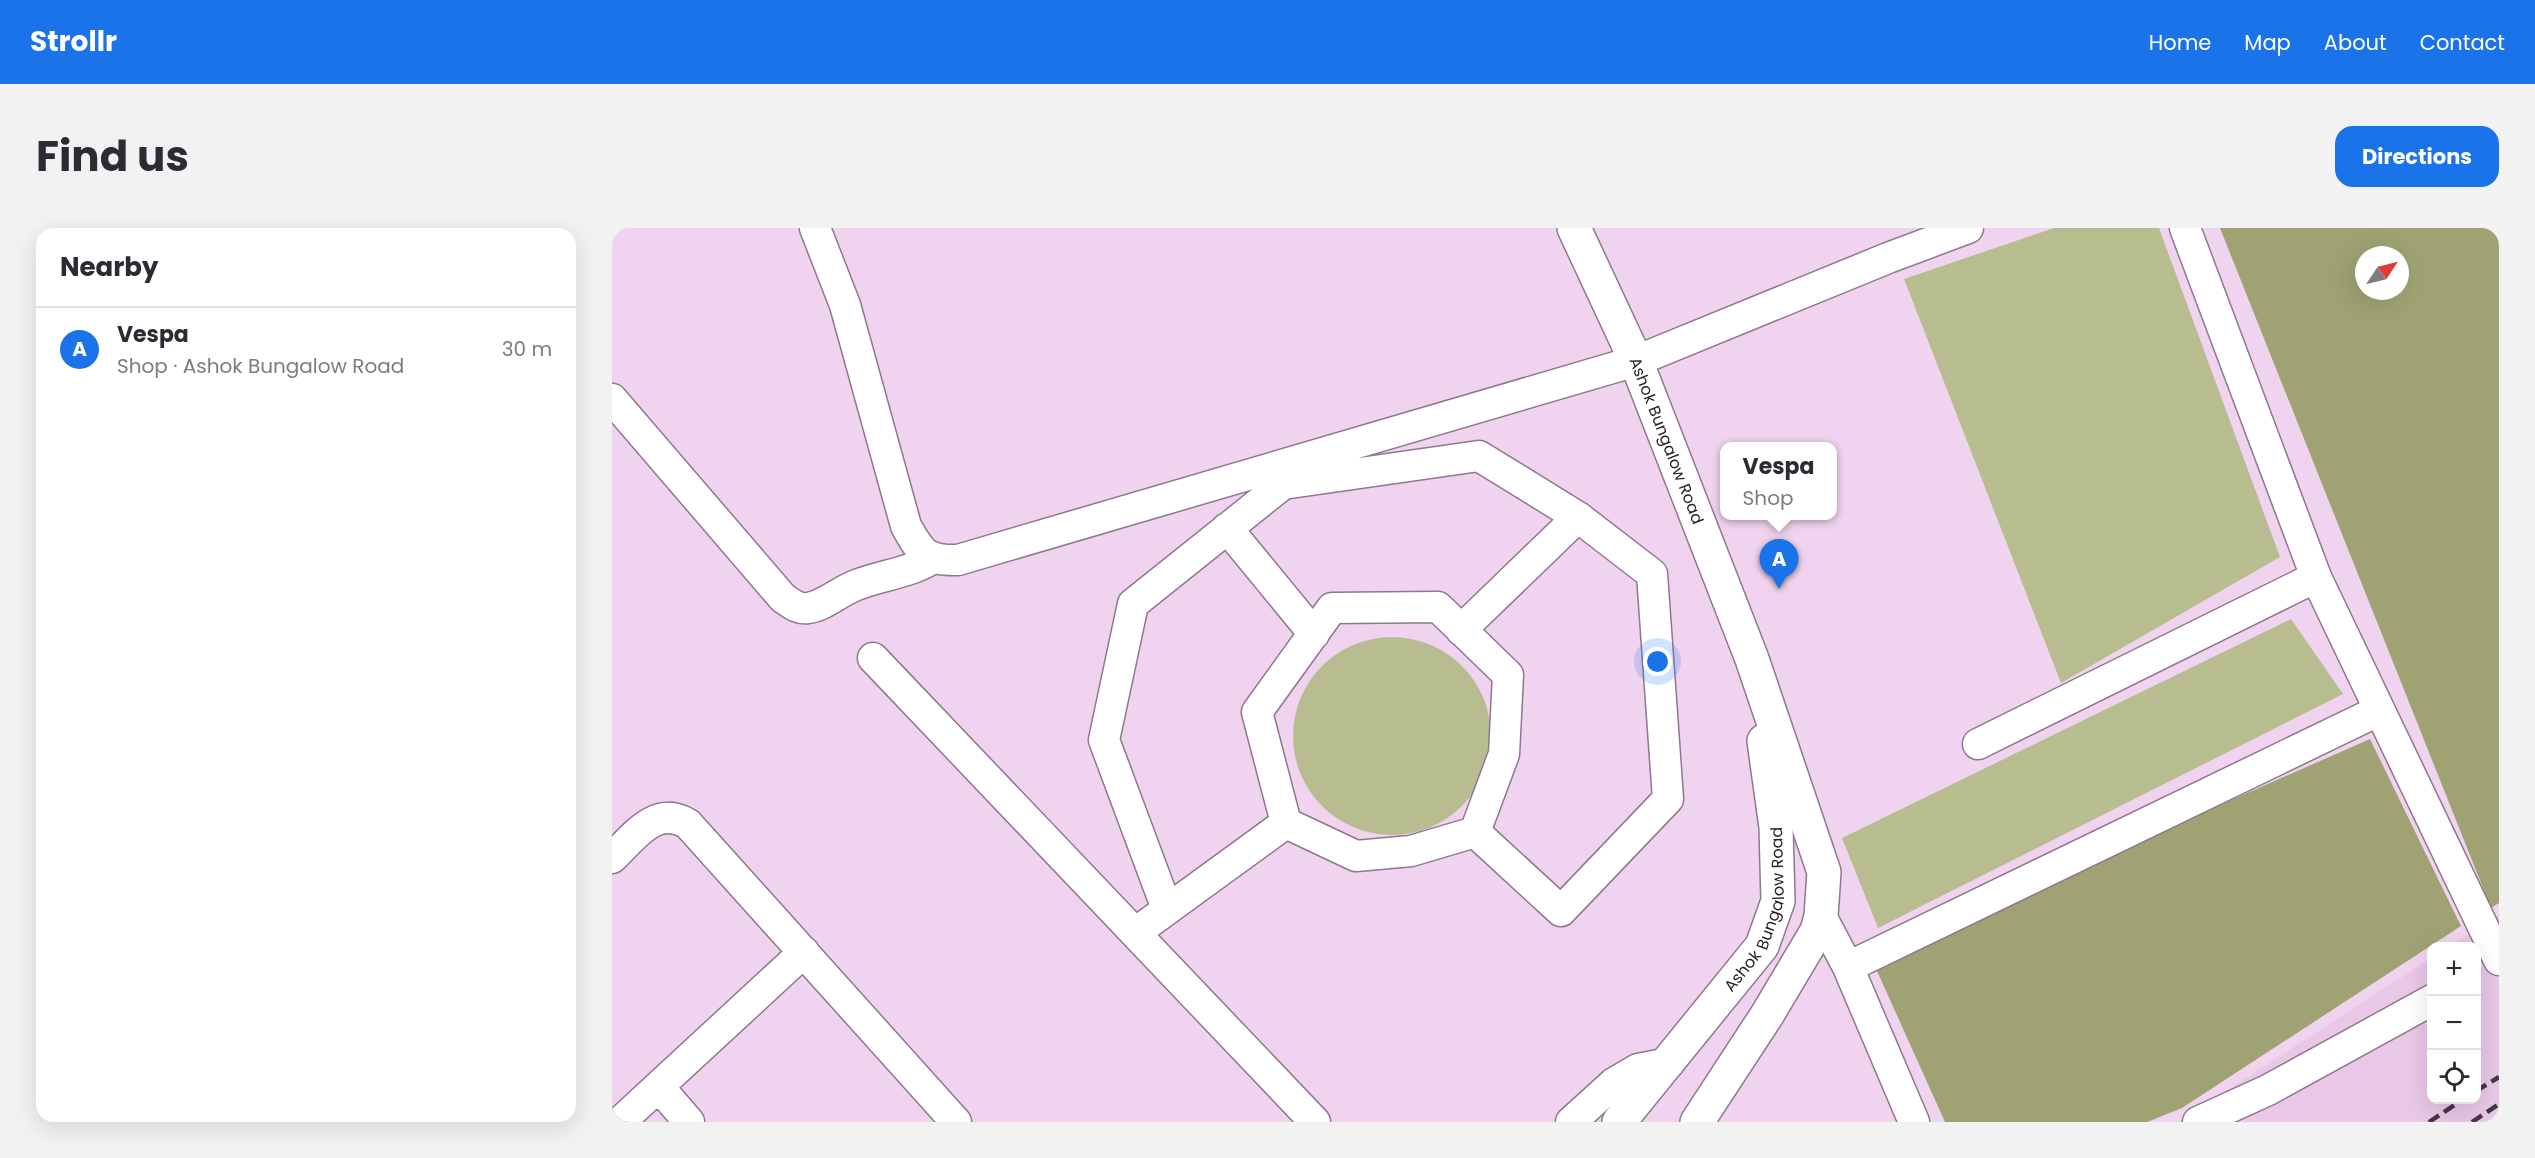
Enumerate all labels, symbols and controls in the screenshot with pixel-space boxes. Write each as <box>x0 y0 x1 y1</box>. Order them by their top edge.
text: Strollr <box>30 22 117 61</box>
text: Home <box>2149 28 2211 57</box>
text: Map <box>2244 28 2291 57</box>
text: About <box>2324 28 2387 57</box>
text: Contact <box>2420 28 2505 57</box>
button: Directions <box>2335 126 2499 187</box>
text: Find us <box>36 127 189 186</box>
north arrow <box>2355 246 2409 300</box>
text: Nearby <box>60 249 158 285</box>
text: Vespa <box>117 319 189 350</box>
text: A <box>72 335 87 363</box>
text: 30 m <box>502 335 552 363</box>
text: Shop · Ashok Bungalow Road <box>117 352 404 380</box>
street label: Ashok Bungalow Road <box>1624 354 1709 527</box>
popup <box>1720 442 1837 520</box>
text: Vespa <box>1743 451 1814 482</box>
text: Shop <box>1743 484 1793 512</box>
pin: A <box>1760 540 1798 589</box>
your location <box>1643 647 1672 676</box>
street label: Ashok Bungalow Road <box>1718 827 1790 997</box>
map controls <box>2427 942 2481 1104</box>
button: + <box>2427 942 2481 996</box>
button: − <box>2427 996 2481 1050</box>
button: locate <box>2427 1050 2481 1104</box>

